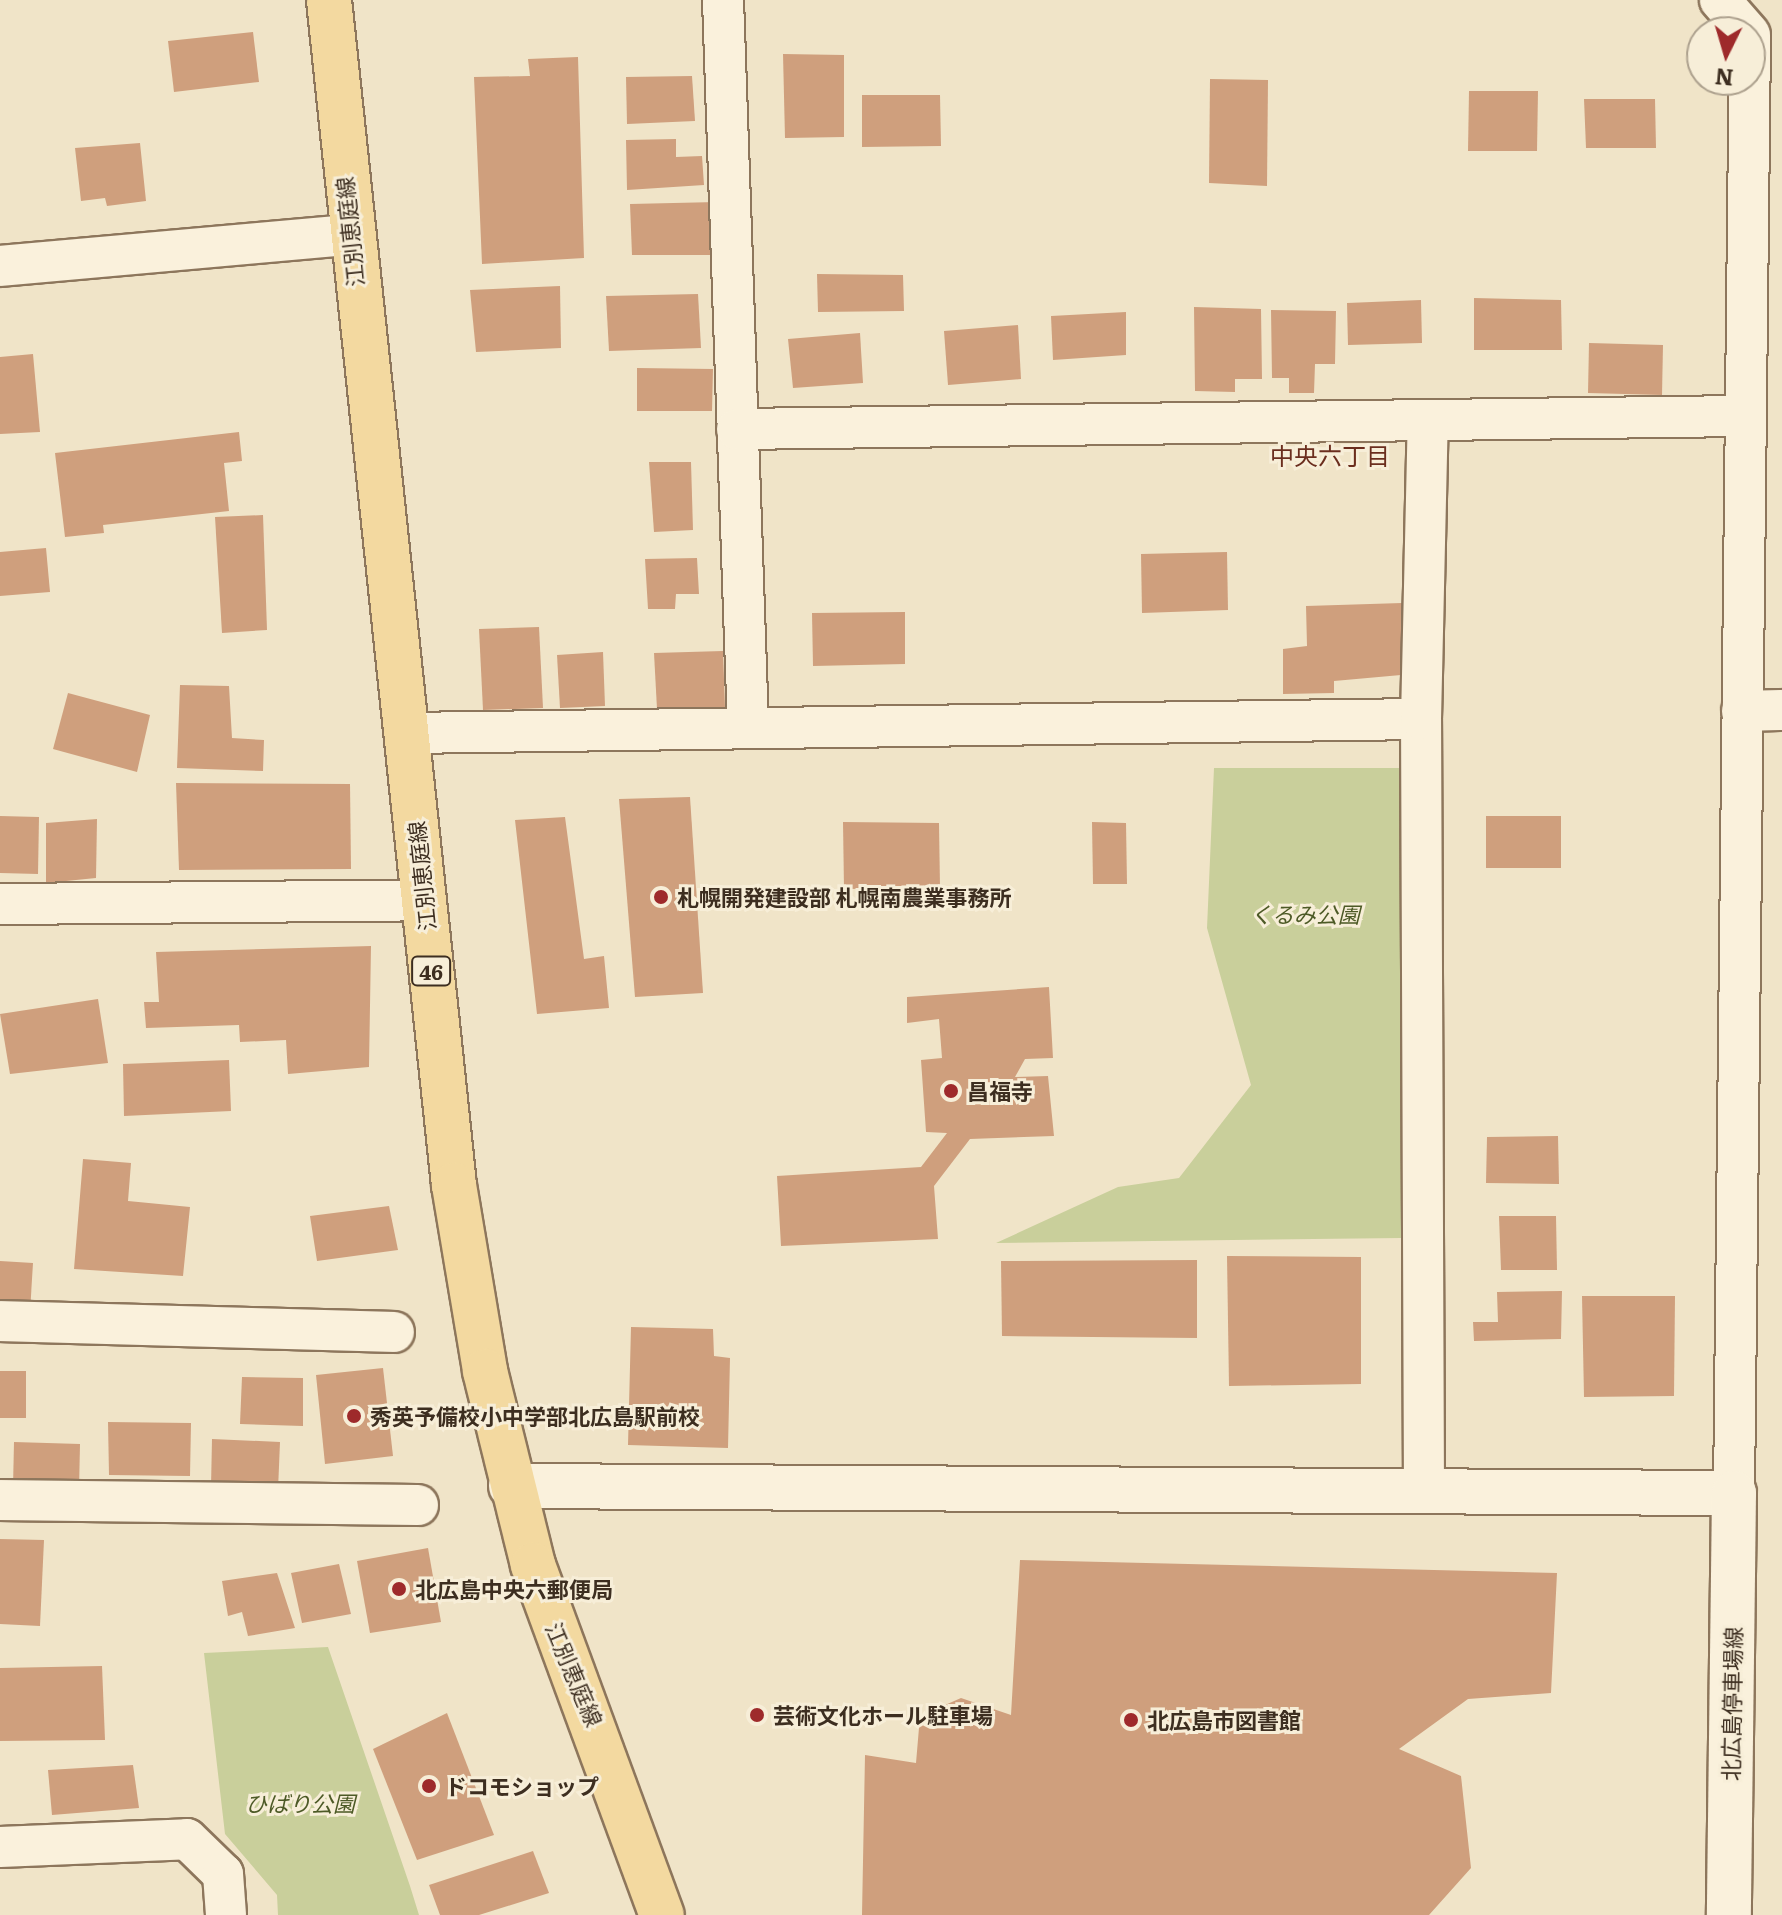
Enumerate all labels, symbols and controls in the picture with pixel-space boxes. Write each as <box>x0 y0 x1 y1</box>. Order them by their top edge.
north arrow <box>1686 16 1766 96</box>
text: N <box>1713 61 1735 96</box>
street label: 江別恵庭線 <box>330 176 368 288</box>
district label: 中央六丁目 <box>1270 441 1390 469</box>
street label: 江別恵庭線 <box>402 820 440 932</box>
place label: 札幌開発建設部 札幌南農業事務所 <box>677 884 1011 910</box>
marker: 札幌開発建設部 札幌南農業事務所 <box>652 888 670 906</box>
park label: くるみ公園 <box>1250 901 1360 927</box>
road number: 46 <box>411 955 451 987</box>
place label: 昌福寺 <box>967 1078 1033 1104</box>
marker: 昌福寺 <box>942 1082 960 1100</box>
place label: 秀英予備校小中学部北広島駅前校 <box>370 1403 700 1429</box>
marker: 秀英予備校小中学部北広島駅前校 <box>345 1407 363 1425</box>
place label: 北広島中央六郵便局 <box>415 1576 613 1602</box>
marker: 北広島中央六郵便局 <box>390 1580 408 1598</box>
street label: 江別恵庭線 <box>541 1618 609 1730</box>
street label: 北広島停車場線 <box>1716 1627 1746 1781</box>
place label: 芸術文化ホール駐車場 <box>773 1702 993 1728</box>
marker: 芸術文化ホール駐車場 <box>748 1706 766 1724</box>
place label: 北広島市図書館 <box>1147 1707 1301 1733</box>
marker: 北広島市図書館 <box>1122 1711 1140 1729</box>
place label: ドコモショップ <box>445 1773 599 1799</box>
marker: ドコモショップ <box>420 1777 438 1795</box>
park label: ひばり公園 <box>245 1790 355 1816</box>

